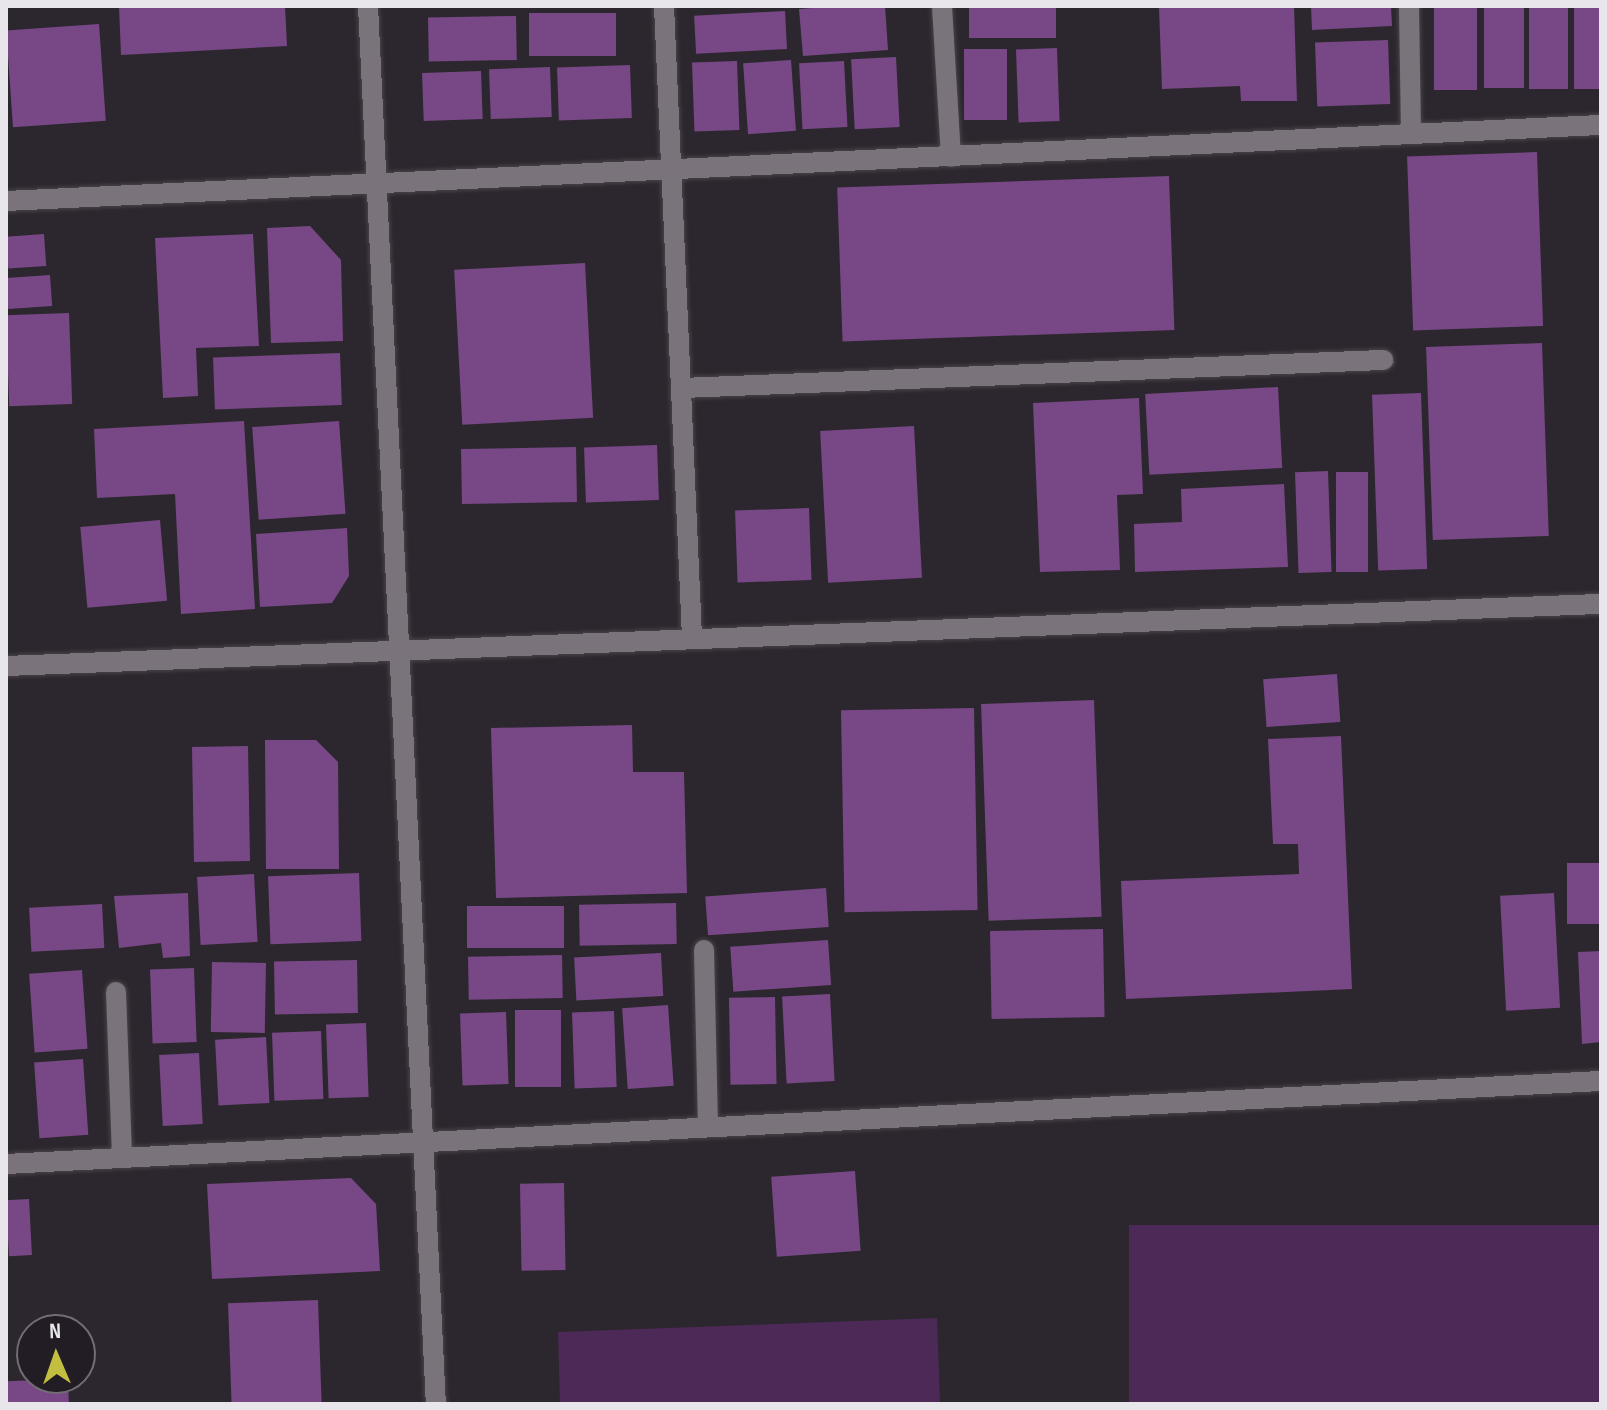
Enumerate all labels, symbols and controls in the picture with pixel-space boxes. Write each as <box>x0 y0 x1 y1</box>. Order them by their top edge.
north arrow <box>16 1314 96 1394</box>
text: N <box>49 1318 62 1345</box>

